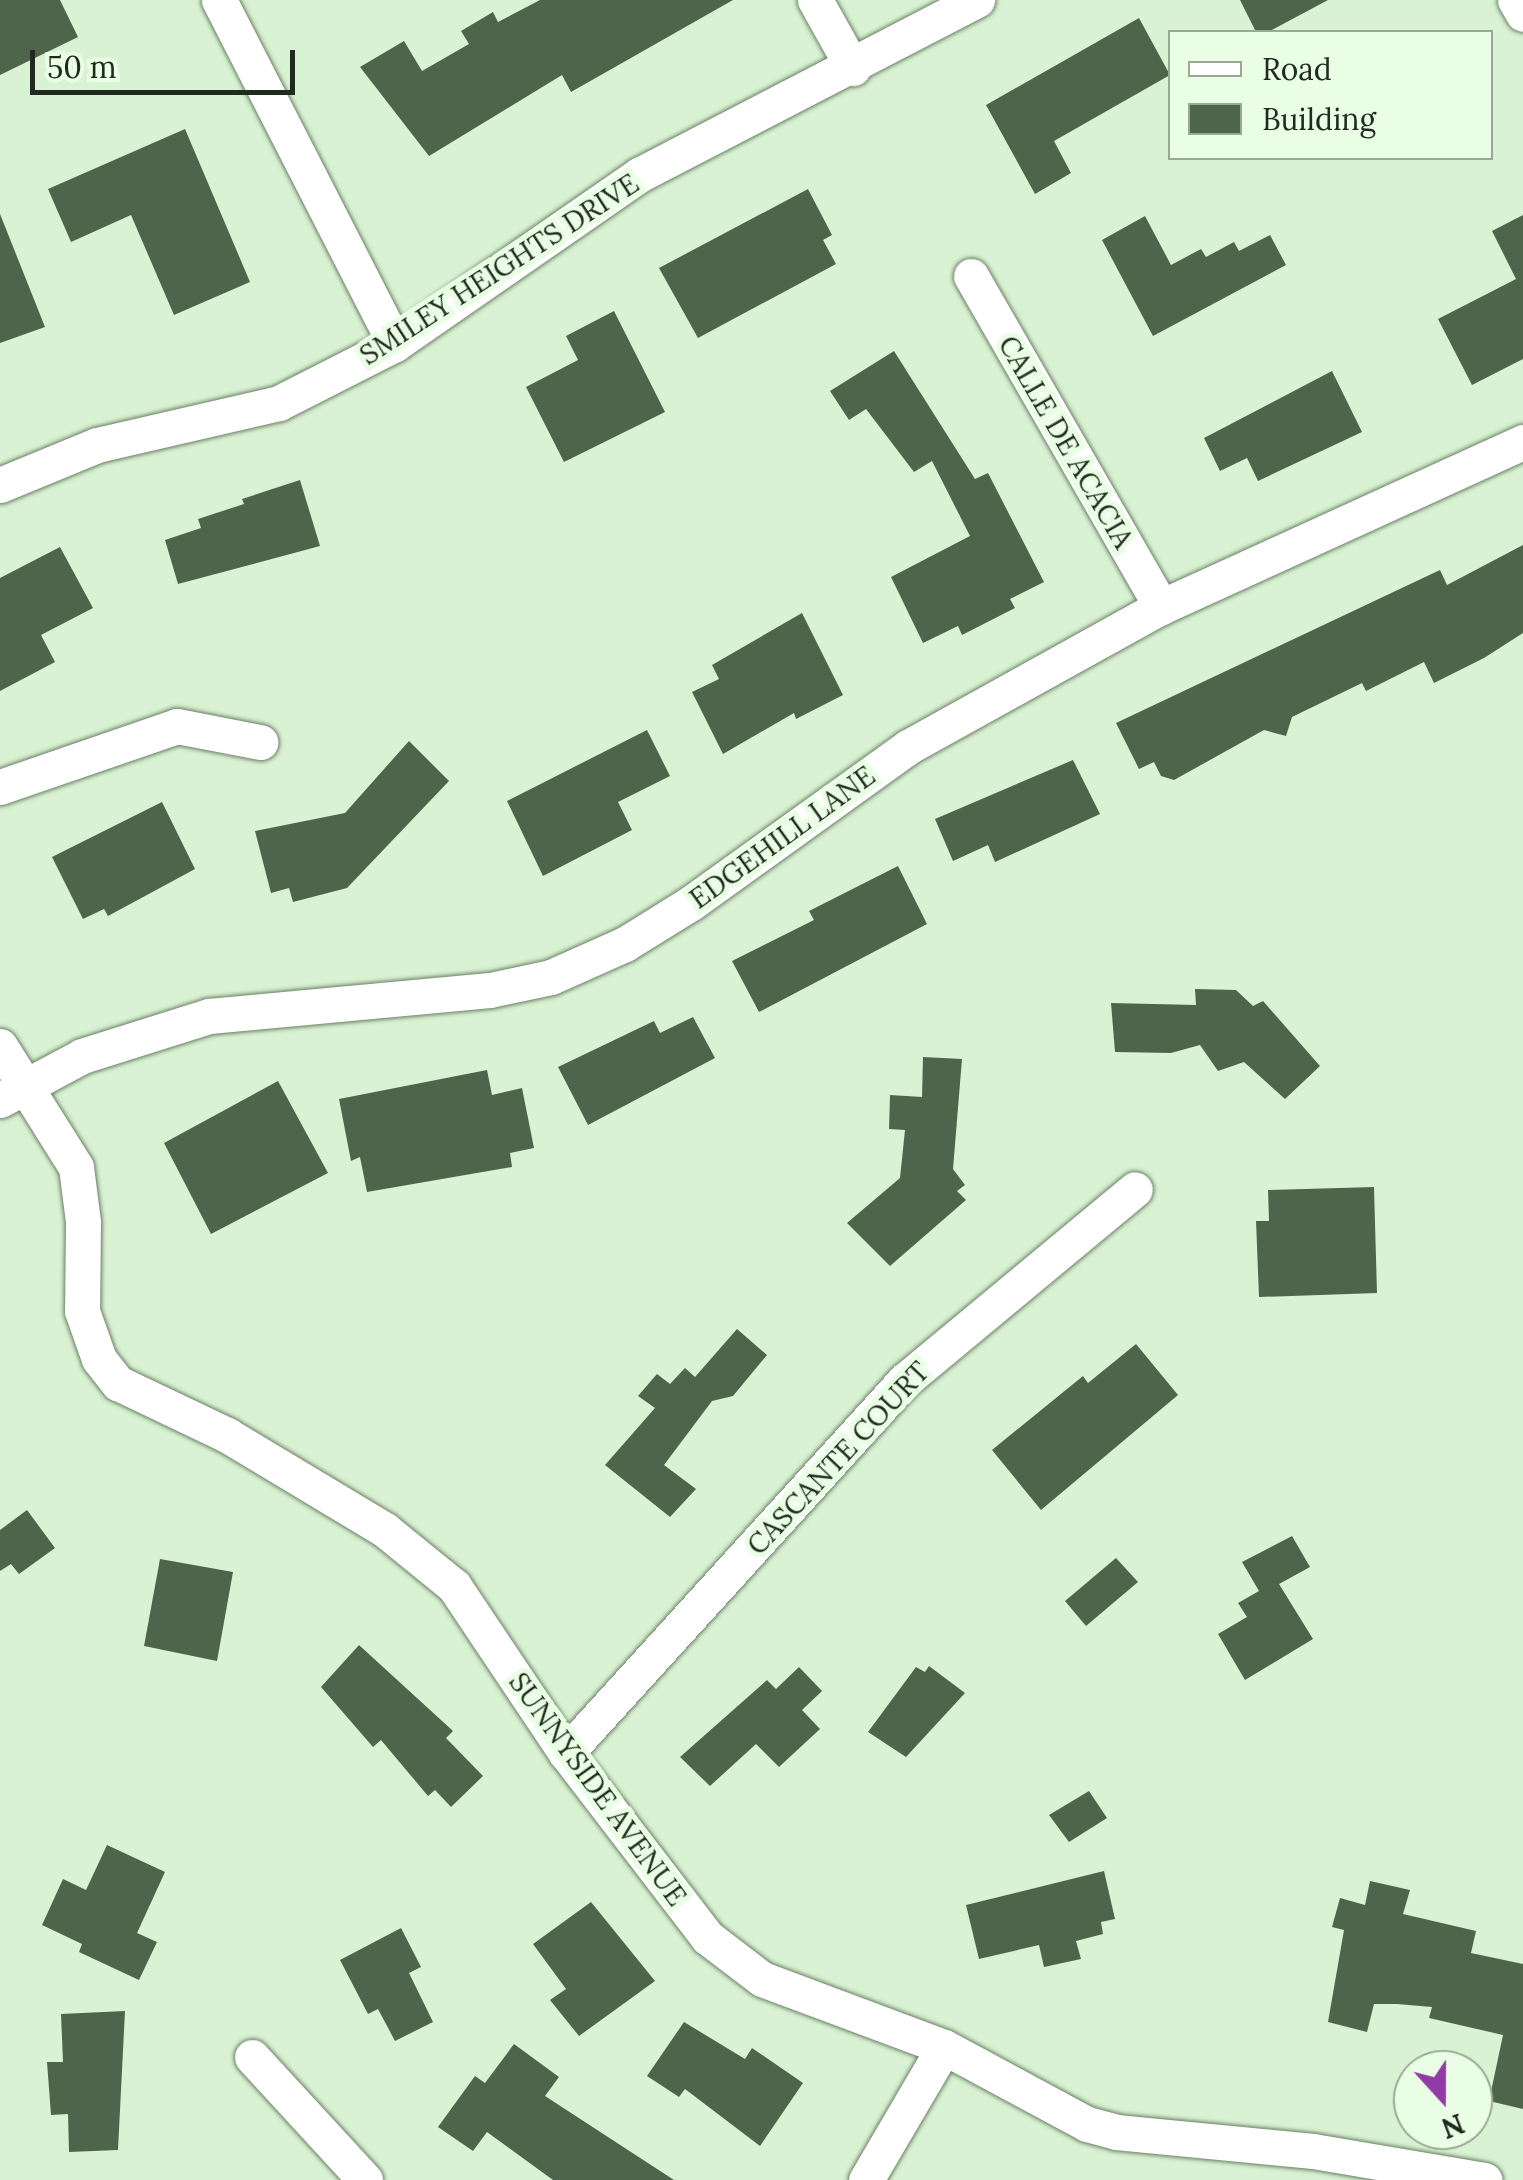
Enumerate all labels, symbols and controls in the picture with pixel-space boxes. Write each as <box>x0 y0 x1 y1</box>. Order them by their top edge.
scale bar <box>35 30 300 92</box>
legend <box>1168 30 1493 160</box>
text: 50 m <box>47 48 117 86</box>
text: Road <box>1262 50 1332 88</box>
text: Building <box>1262 100 1376 138</box>
street label: SMILEY HEIGHTS DRIVE <box>353 166 645 372</box>
street label: CALLE DE ACACIA <box>991 330 1141 554</box>
street label: EDGEHILL LANE <box>683 758 881 916</box>
street label: CASCANTE COURT <box>740 1354 936 1562</box>
street label: SUNNYSIDE AVENUE <box>502 1666 694 1912</box>
north arrow <box>1393 2050 1493 2150</box>
text: N <box>1436 2105 1470 2147</box>

